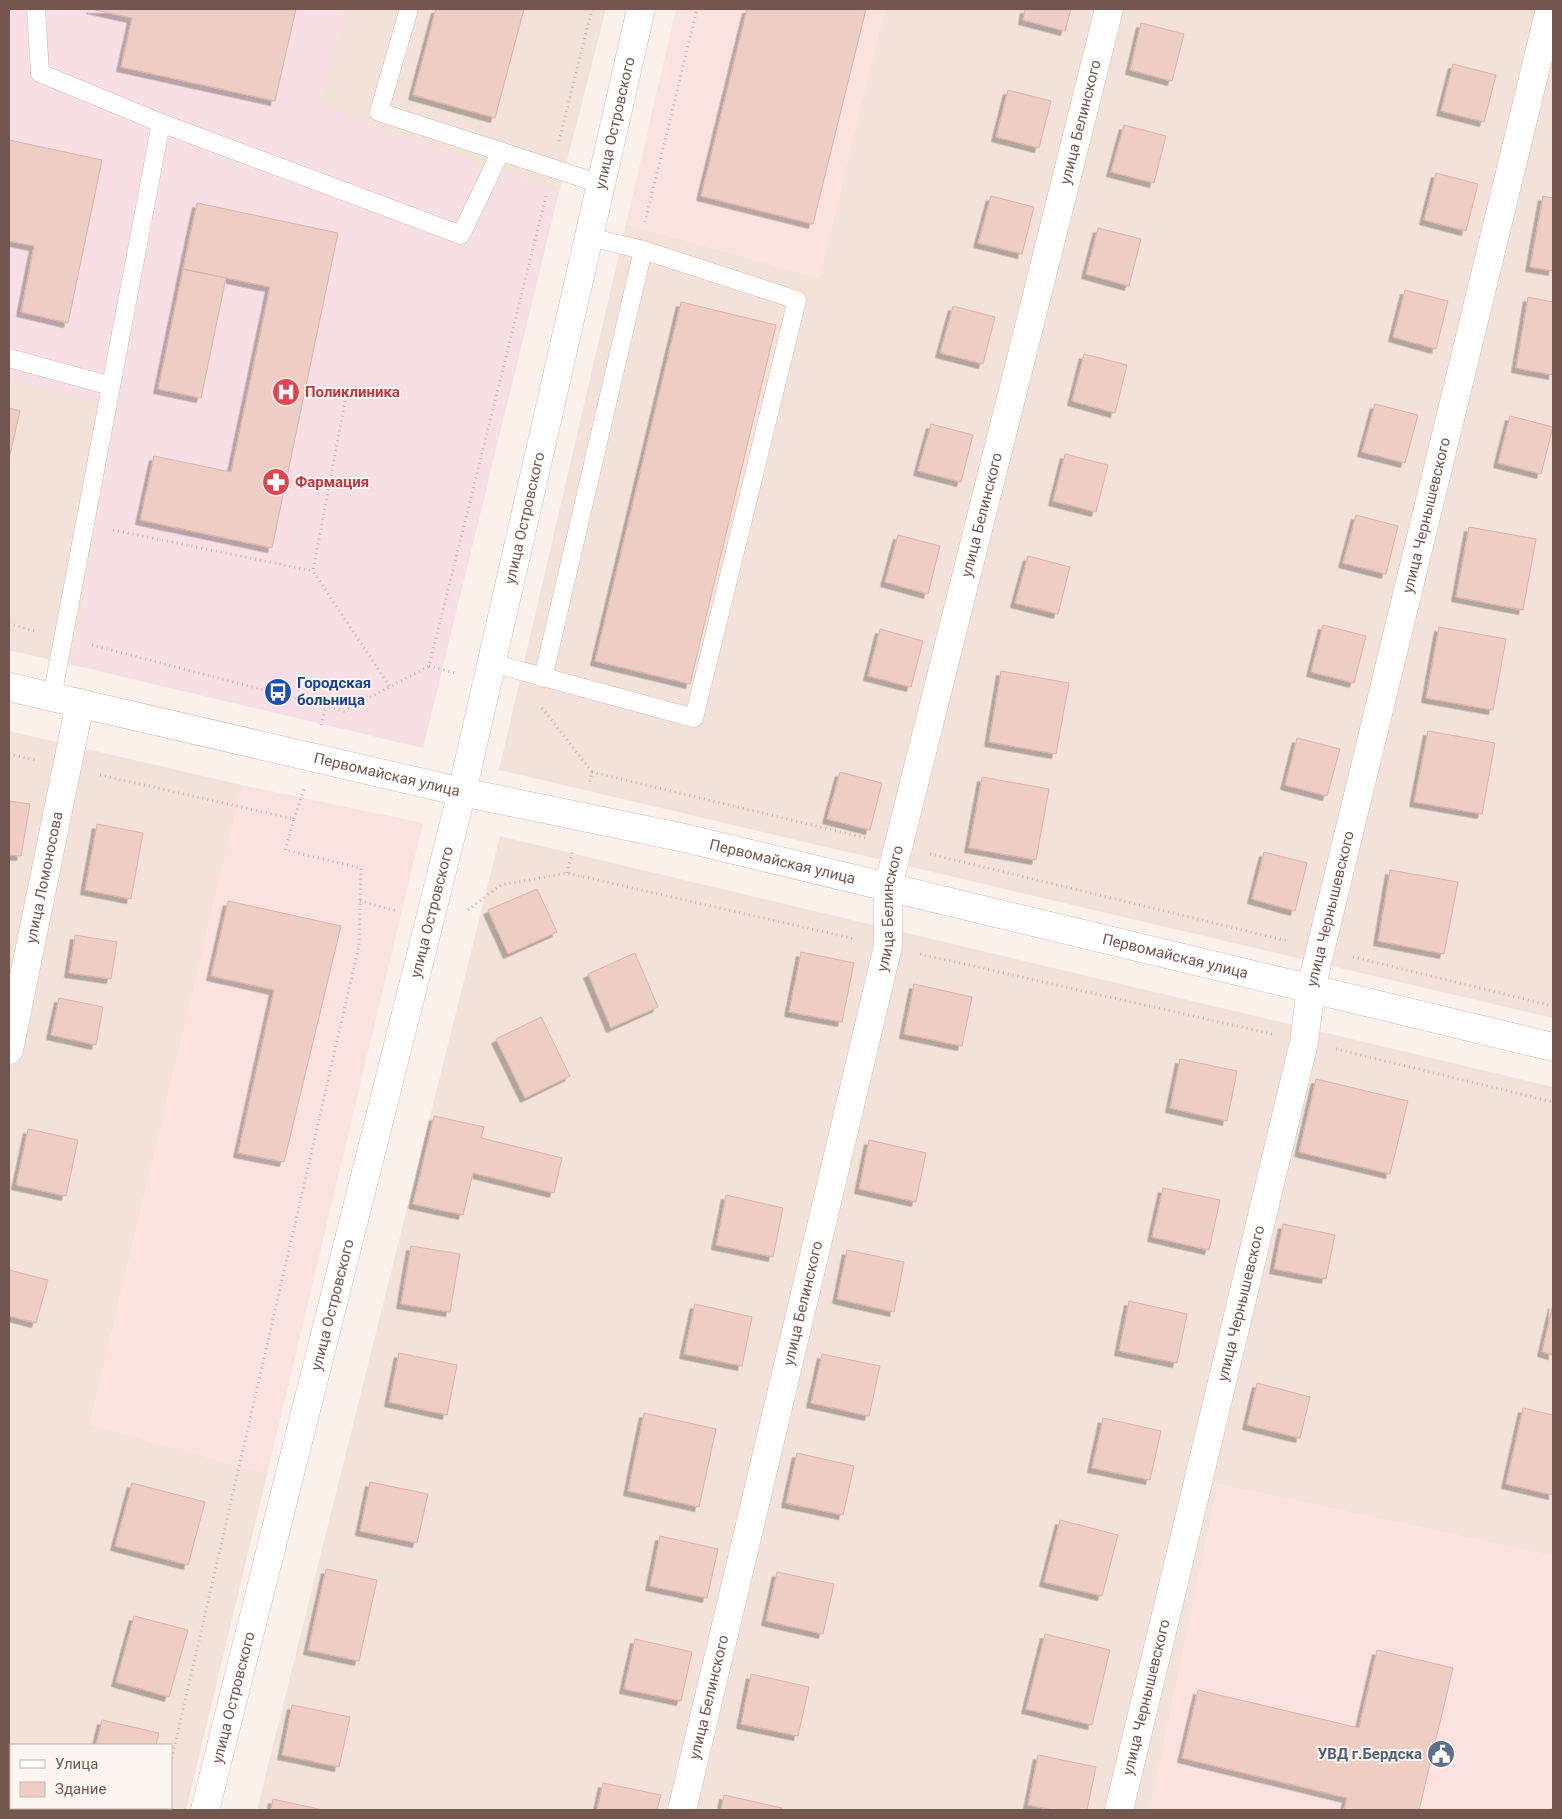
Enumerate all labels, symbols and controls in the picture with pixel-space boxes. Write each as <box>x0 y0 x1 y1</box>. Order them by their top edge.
street label: улица Островского <box>591 55 639 191</box>
street label: улица Белинского <box>1056 58 1105 186</box>
hospital icon: Поликлиника <box>271 377 301 407</box>
place label: Поликлиника <box>305 383 400 401</box>
street label: улица Чернышевского <box>1399 436 1454 595</box>
street label: улица Островского <box>501 450 548 586</box>
street label: улица Белинского <box>957 451 1006 579</box>
pharmacy icon: Фармация <box>261 467 291 497</box>
place label: Фармация <box>295 473 369 491</box>
place label: Городская больница <box>297 674 371 709</box>
bus stop icon: Городская больница <box>263 677 293 707</box>
street label: Первомайская улица <box>312 749 462 800</box>
street label: улица Ломоносова <box>22 810 67 945</box>
street label: улица Чернышевского <box>1303 829 1358 988</box>
street label: Первомайская улица <box>708 835 857 888</box>
street label: улица Островского <box>406 844 457 980</box>
street label: улица Белинского <box>873 844 907 973</box>
street label: Первомайская улица <box>1100 930 1250 982</box>
street label: улица Чернышевского <box>1214 1224 1268 1383</box>
street label: улица Островского <box>307 1237 358 1373</box>
street label: улица Белинского <box>779 1239 826 1367</box>
street label: улица Чернышевского <box>1119 1617 1174 1777</box>
street label: улица Островского <box>208 1630 259 1765</box>
street label: улица Белинского <box>685 1633 732 1761</box>
public building icon: УВД г.Бердска <box>1426 1739 1456 1769</box>
legend <box>10 1744 172 1809</box>
place label: УВД г.Бердска <box>1318 1745 1422 1763</box>
text: Улица <box>55 1755 98 1773</box>
text: Здание <box>55 1780 106 1798</box>

